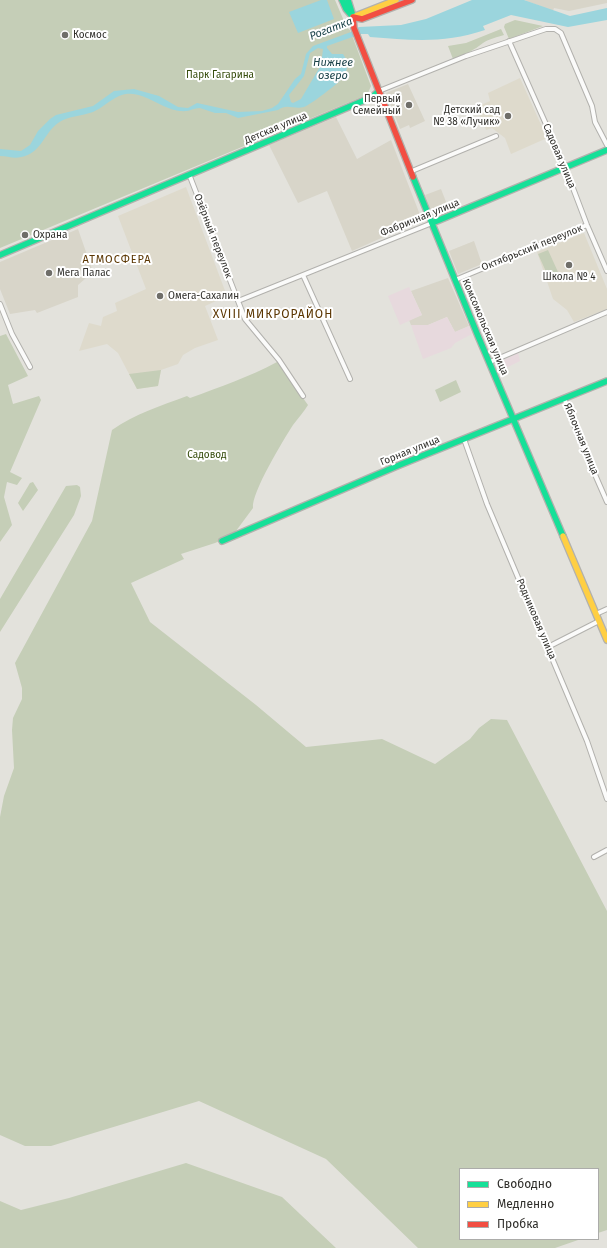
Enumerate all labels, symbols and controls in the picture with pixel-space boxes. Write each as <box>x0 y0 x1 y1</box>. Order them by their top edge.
water label: Рогатка <box>308 15 354 43</box>
place label: Космос <box>73 29 107 41</box>
marker: Космос <box>60 30 70 40</box>
water label: Нижнее озеро <box>313 56 353 82</box>
park label: Парк Гагарина <box>186 69 254 81</box>
place label: Первый Семейный <box>353 93 401 116</box>
marker: Первый Семейный <box>404 100 414 110</box>
place label: Детский сад № 38 «Лучик» <box>433 104 500 128</box>
street label: Детская улица <box>243 109 309 147</box>
marker: Детский сад № 38 «Лучик» <box>503 111 513 121</box>
street label: Садовая улица <box>540 122 578 190</box>
street label: Озёрный переулок <box>191 192 235 280</box>
street label: Фабричная улица <box>379 197 461 239</box>
street label: Октябрьский переулок <box>480 222 584 274</box>
place label: Охрана <box>33 229 67 241</box>
marker: Охрана <box>20 230 30 240</box>
district label: АТМОСФЕРА <box>82 253 152 267</box>
marker: Школа № 4 <box>564 260 574 270</box>
place label: Мега Палас <box>57 267 110 279</box>
marker: Мега Палас <box>44 268 54 278</box>
place label: Школа № 4 <box>542 271 596 283</box>
street label: Комсомольская улица <box>459 277 511 377</box>
place label: Омега-Сахалин <box>168 290 239 302</box>
marker: Омега-Сахалин <box>155 291 165 301</box>
district label: XVIII МИКРОРАЙОН <box>213 308 333 322</box>
street label: Яблочная улица <box>561 401 601 477</box>
street label: Горная улица <box>378 434 442 468</box>
park label: Садовод <box>187 449 227 461</box>
street label: Родниковая улица <box>514 577 558 661</box>
legend <box>459 1168 599 1240</box>
text: Свободно <box>497 1177 552 1191</box>
text: Медленно <box>497 1197 554 1211</box>
text: Пробка <box>497 1217 539 1231</box>

